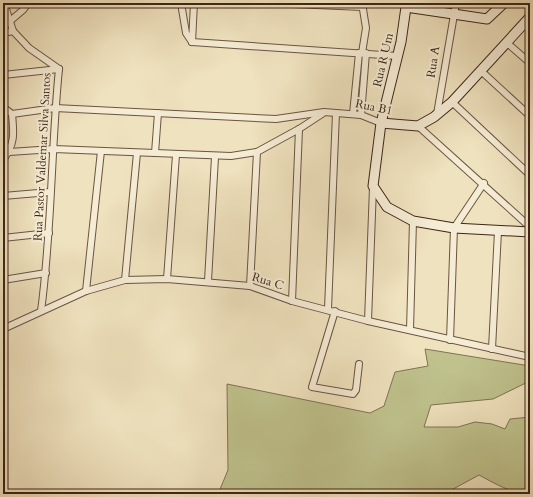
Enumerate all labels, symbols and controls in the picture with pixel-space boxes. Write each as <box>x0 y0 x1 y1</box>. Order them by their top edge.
street label: Rua R Um <box>369 31 397 88</box>
street label: Rua A <box>423 45 443 79</box>
street label: Rua Pastor Valdemar Silva Santos <box>30 72 54 242</box>
street label: Rua B1 <box>354 95 394 119</box>
street label: Rua C <box>250 269 286 293</box>

